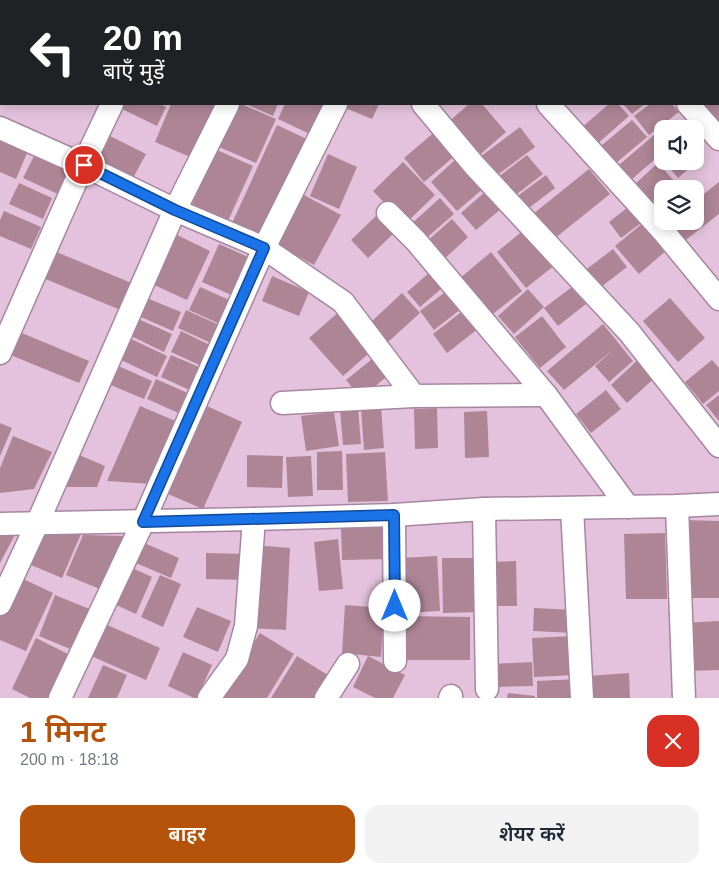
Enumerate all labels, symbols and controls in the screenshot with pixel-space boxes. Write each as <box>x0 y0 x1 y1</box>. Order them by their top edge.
text: 20 m <box>103 18 183 57</box>
icon: left <box>20 20 85 85</box>
text: बाएँ मुड़ें <box>103 59 164 84</box>
map controls <box>654 120 704 230</box>
button: sound <box>654 120 704 170</box>
pin <box>63 144 105 186</box>
icon: arrive <box>70 151 98 179</box>
button: layers <box>654 180 704 230</box>
position arrow <box>368 579 420 631</box>
text: 1 मिनट <box>20 715 106 748</box>
button: close <box>647 715 699 767</box>
text: 200 m · 18:18 <box>20 751 119 768</box>
button: बाहर <box>20 805 355 863</box>
button: शेयर करें <box>365 805 699 863</box>

